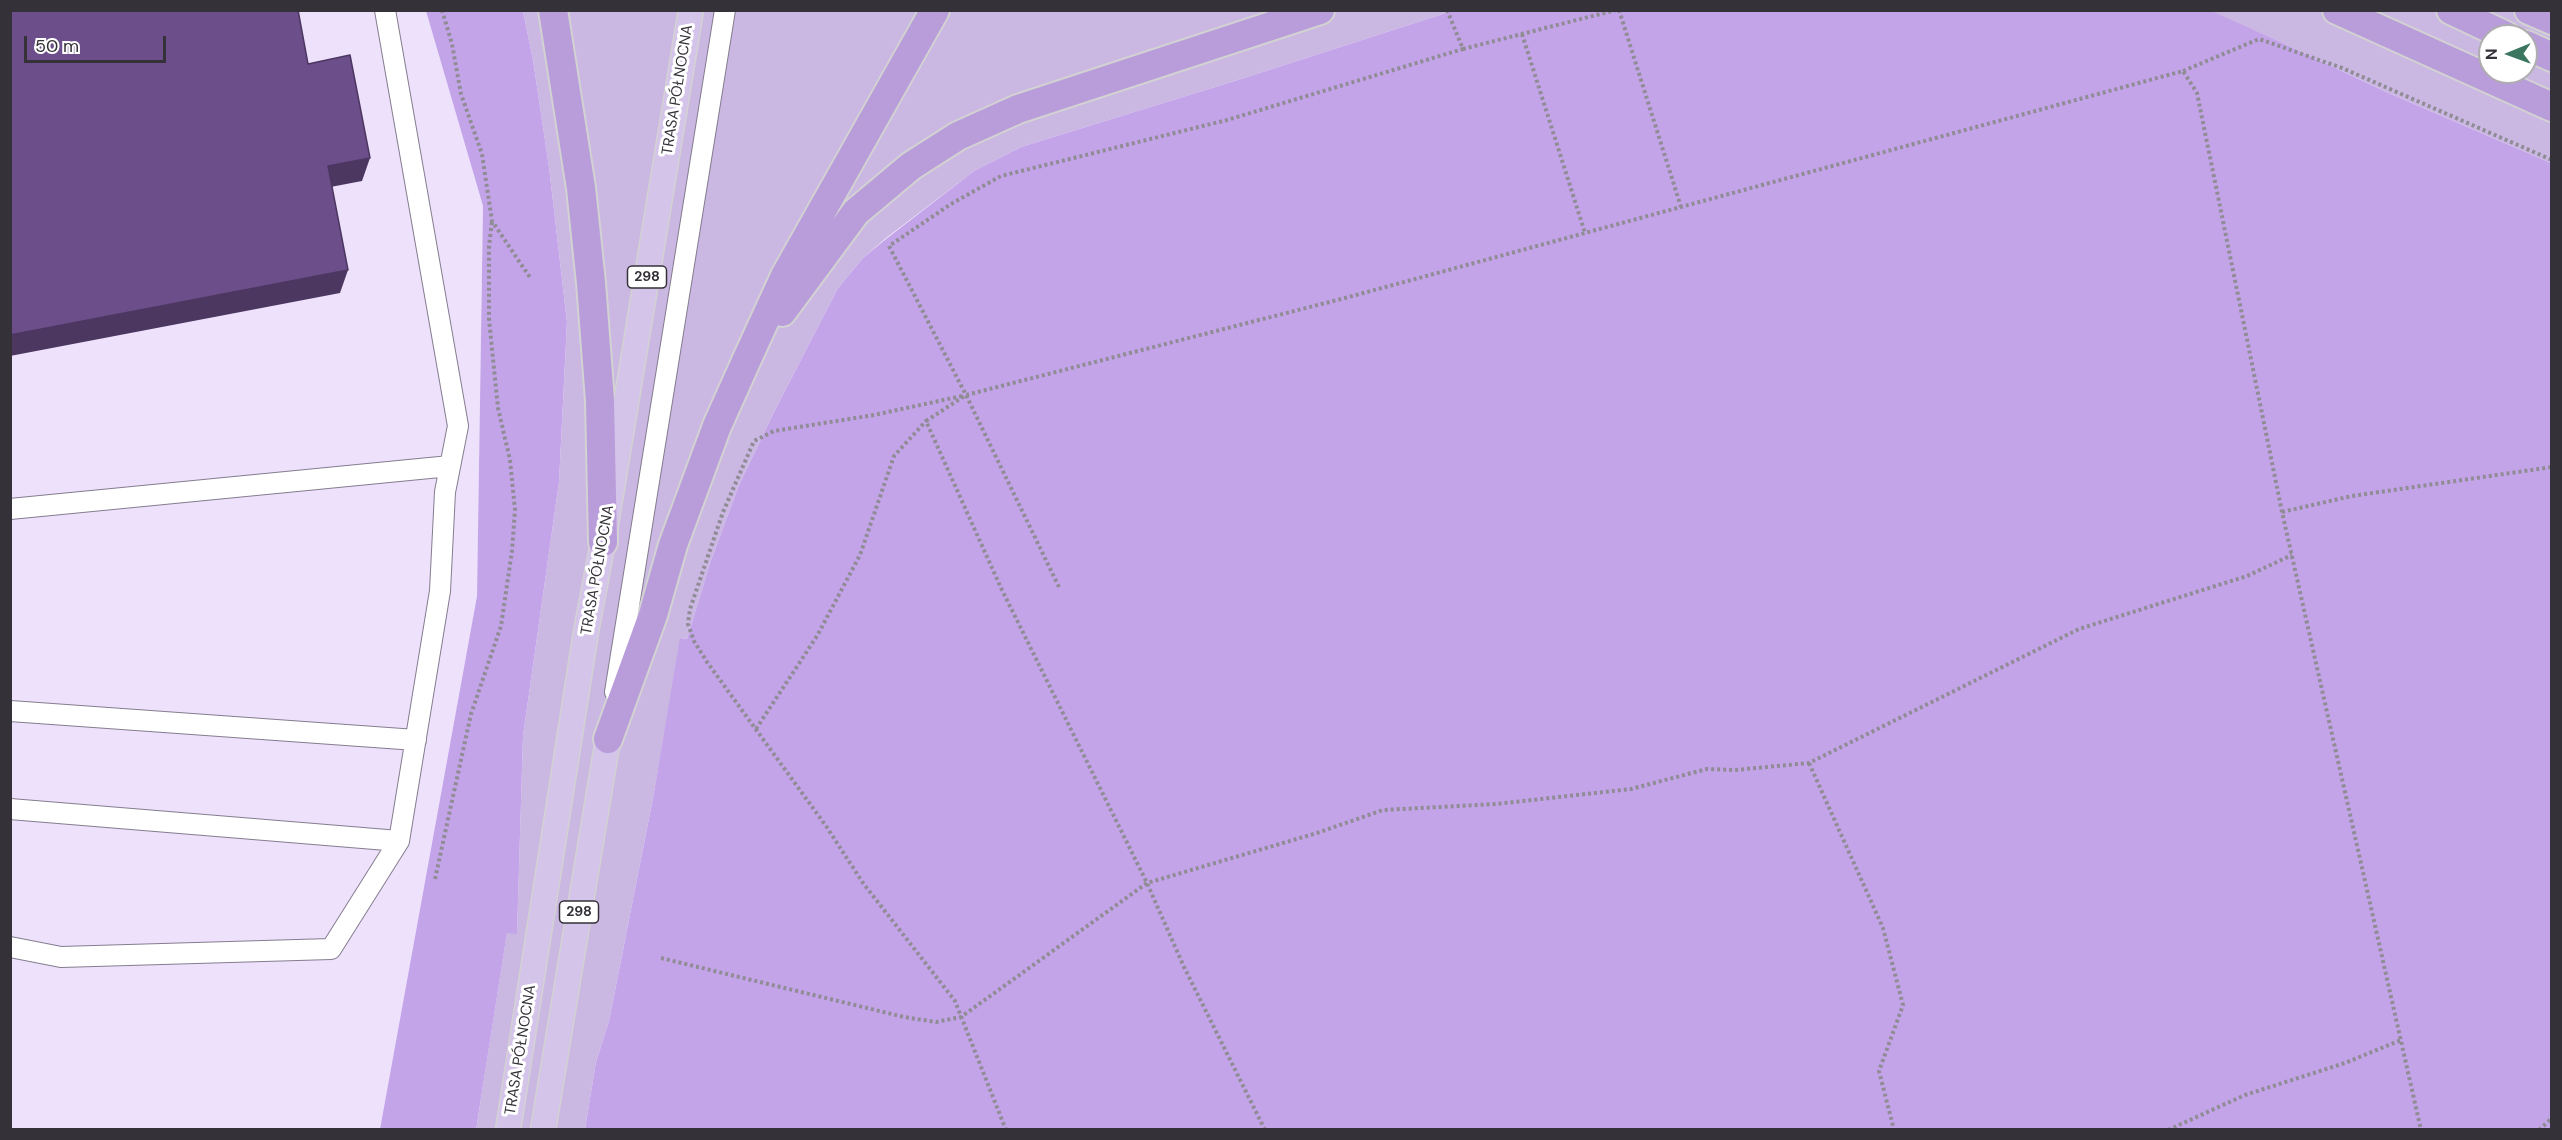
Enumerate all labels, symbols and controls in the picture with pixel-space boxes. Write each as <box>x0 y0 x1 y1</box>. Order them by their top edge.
scale bar <box>27 24 170 62</box>
street label: TRASA PÓŁNOCNA <box>659 24 697 156</box>
north arrow <box>2478 24 2538 84</box>
text: 50 m <box>35 34 79 58</box>
text: N <box>2481 48 2502 60</box>
road number: 298 <box>628 266 666 288</box>
street label: TRASA PÓŁNOCNA <box>578 504 618 636</box>
road number: 298 <box>560 901 598 923</box>
street label: TRASA PÓŁNOCNA <box>502 984 540 1116</box>

